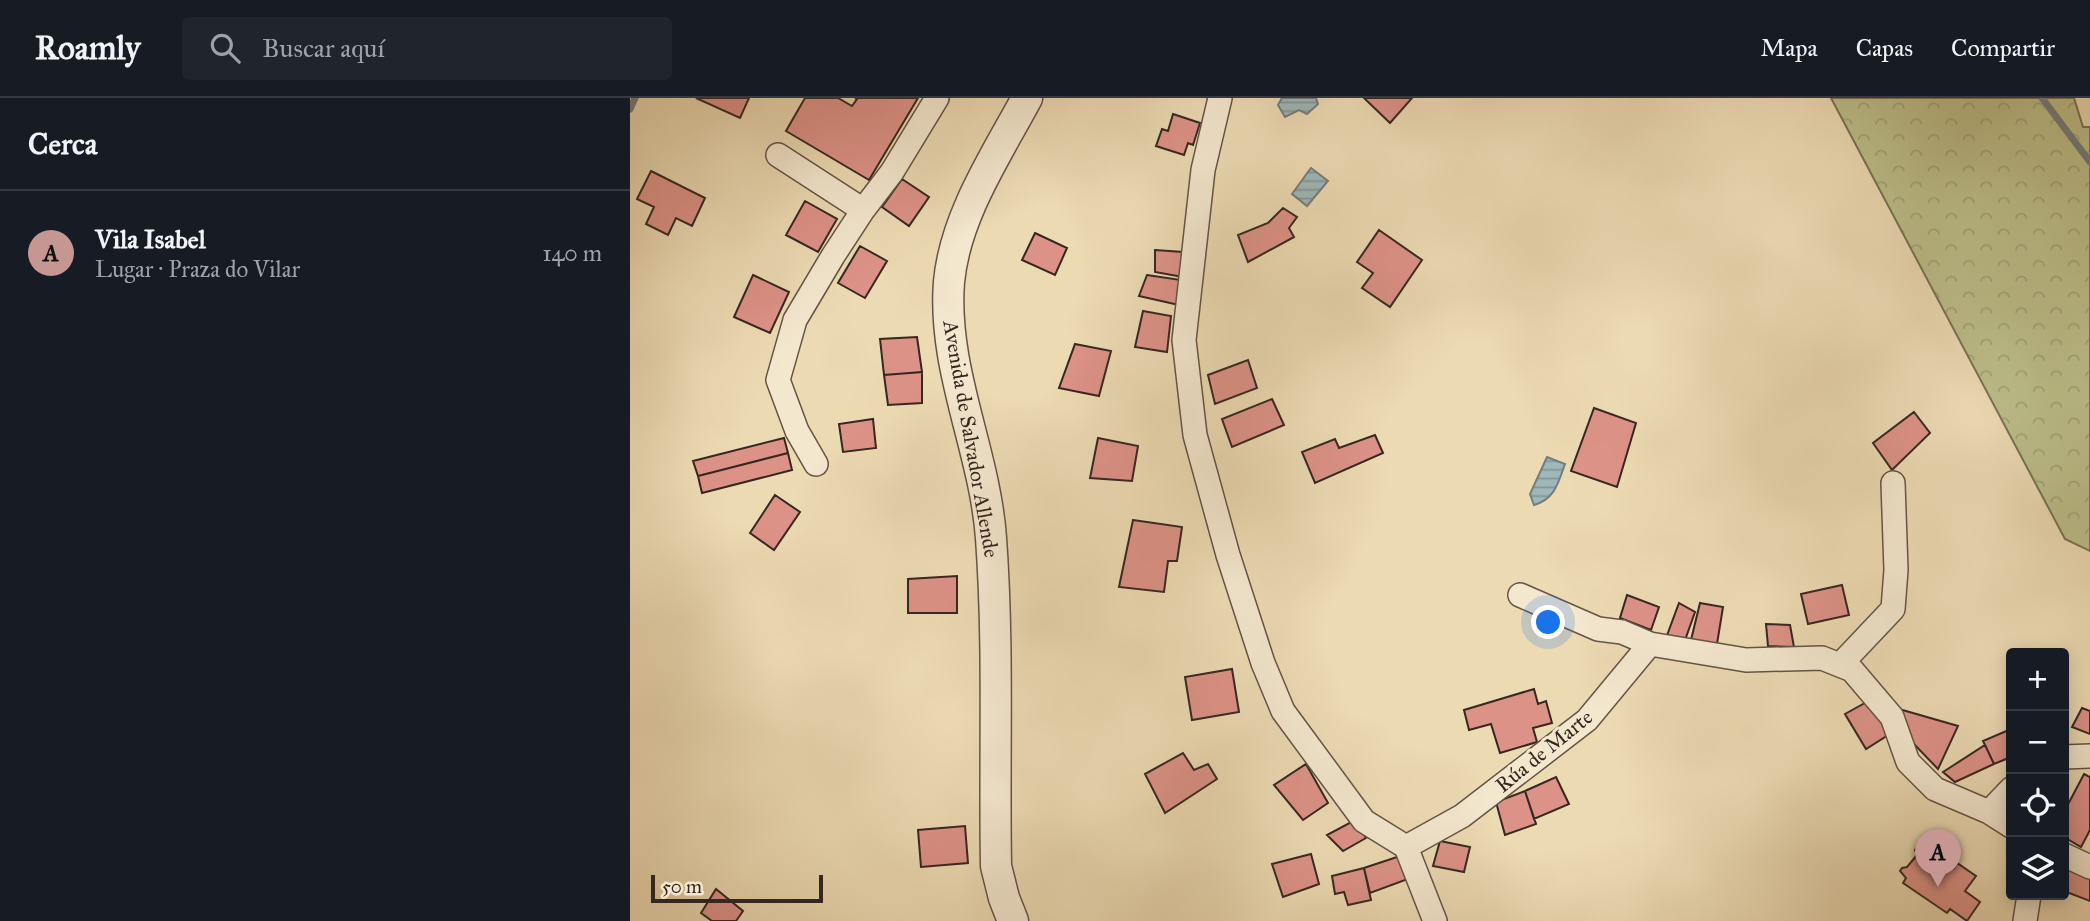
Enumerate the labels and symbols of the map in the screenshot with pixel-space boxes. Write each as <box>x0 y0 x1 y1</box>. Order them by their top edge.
street label: Avenida de Salvador Allende <box>937 317 1005 560</box>
your location <box>1531 605 1565 639</box>
street label: Rúa de Marte <box>1490 704 1598 798</box>
pin: A <box>1915 829 1961 887</box>
scale bar <box>651 872 822 904</box>

